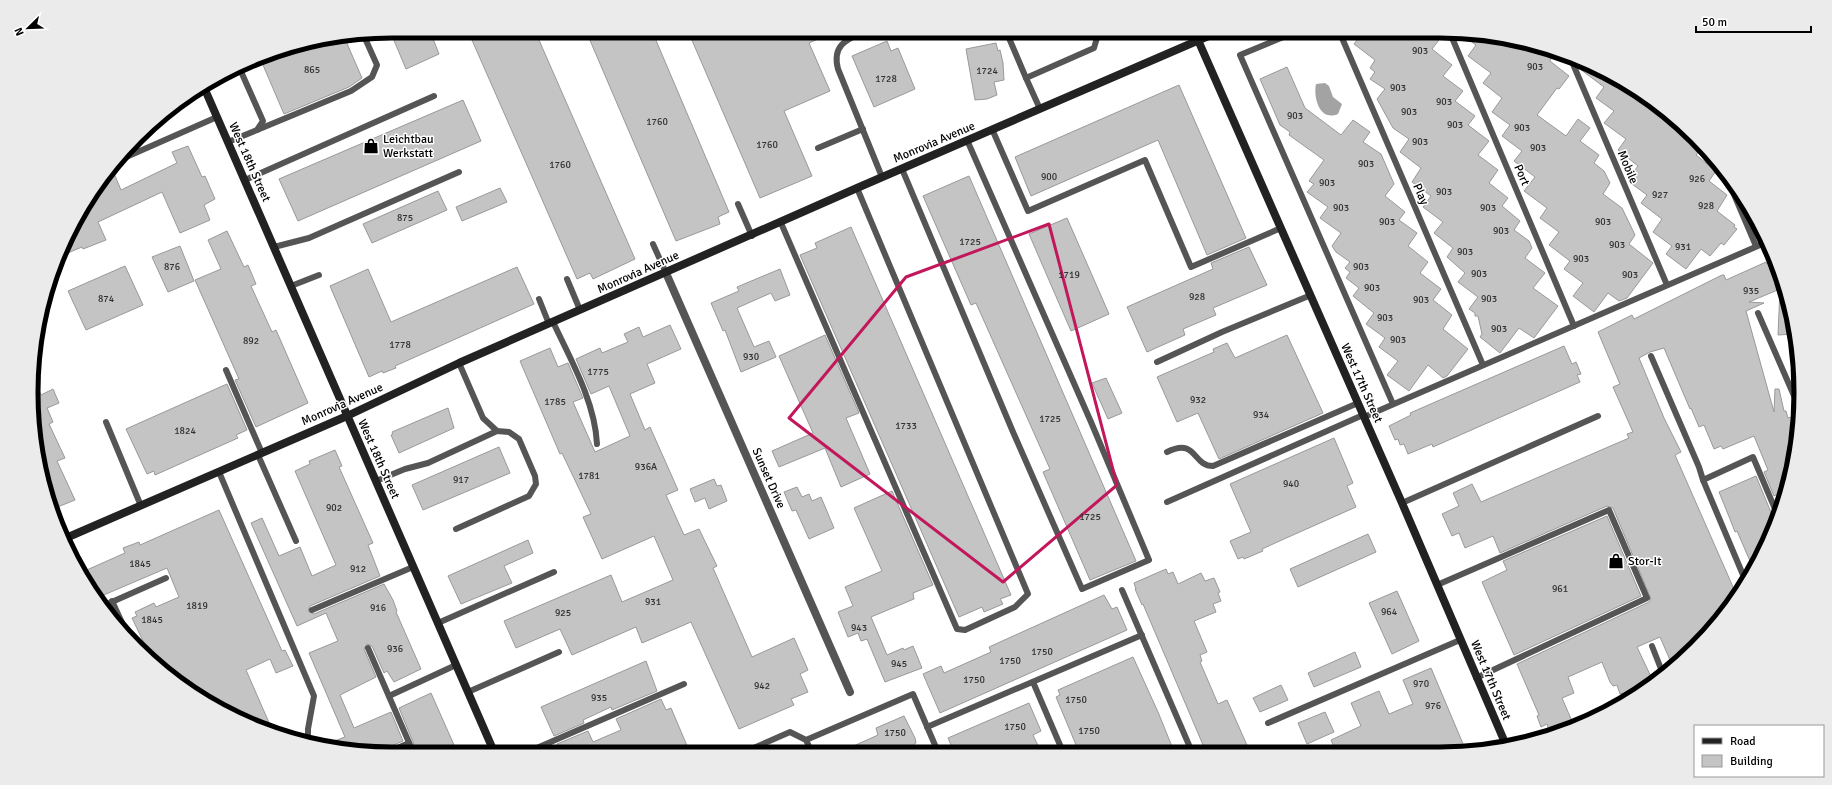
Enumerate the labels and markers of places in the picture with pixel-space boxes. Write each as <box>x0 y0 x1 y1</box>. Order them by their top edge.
place label: Leichtbau Werkstatt <box>383 132 434 161</box>
shop icon: Leichtbau Werkstatt <box>362 137 380 155</box>
shop icon: Stor-It <box>1607 552 1625 570</box>
place label: Stor-It <box>1628 554 1661 569</box>

